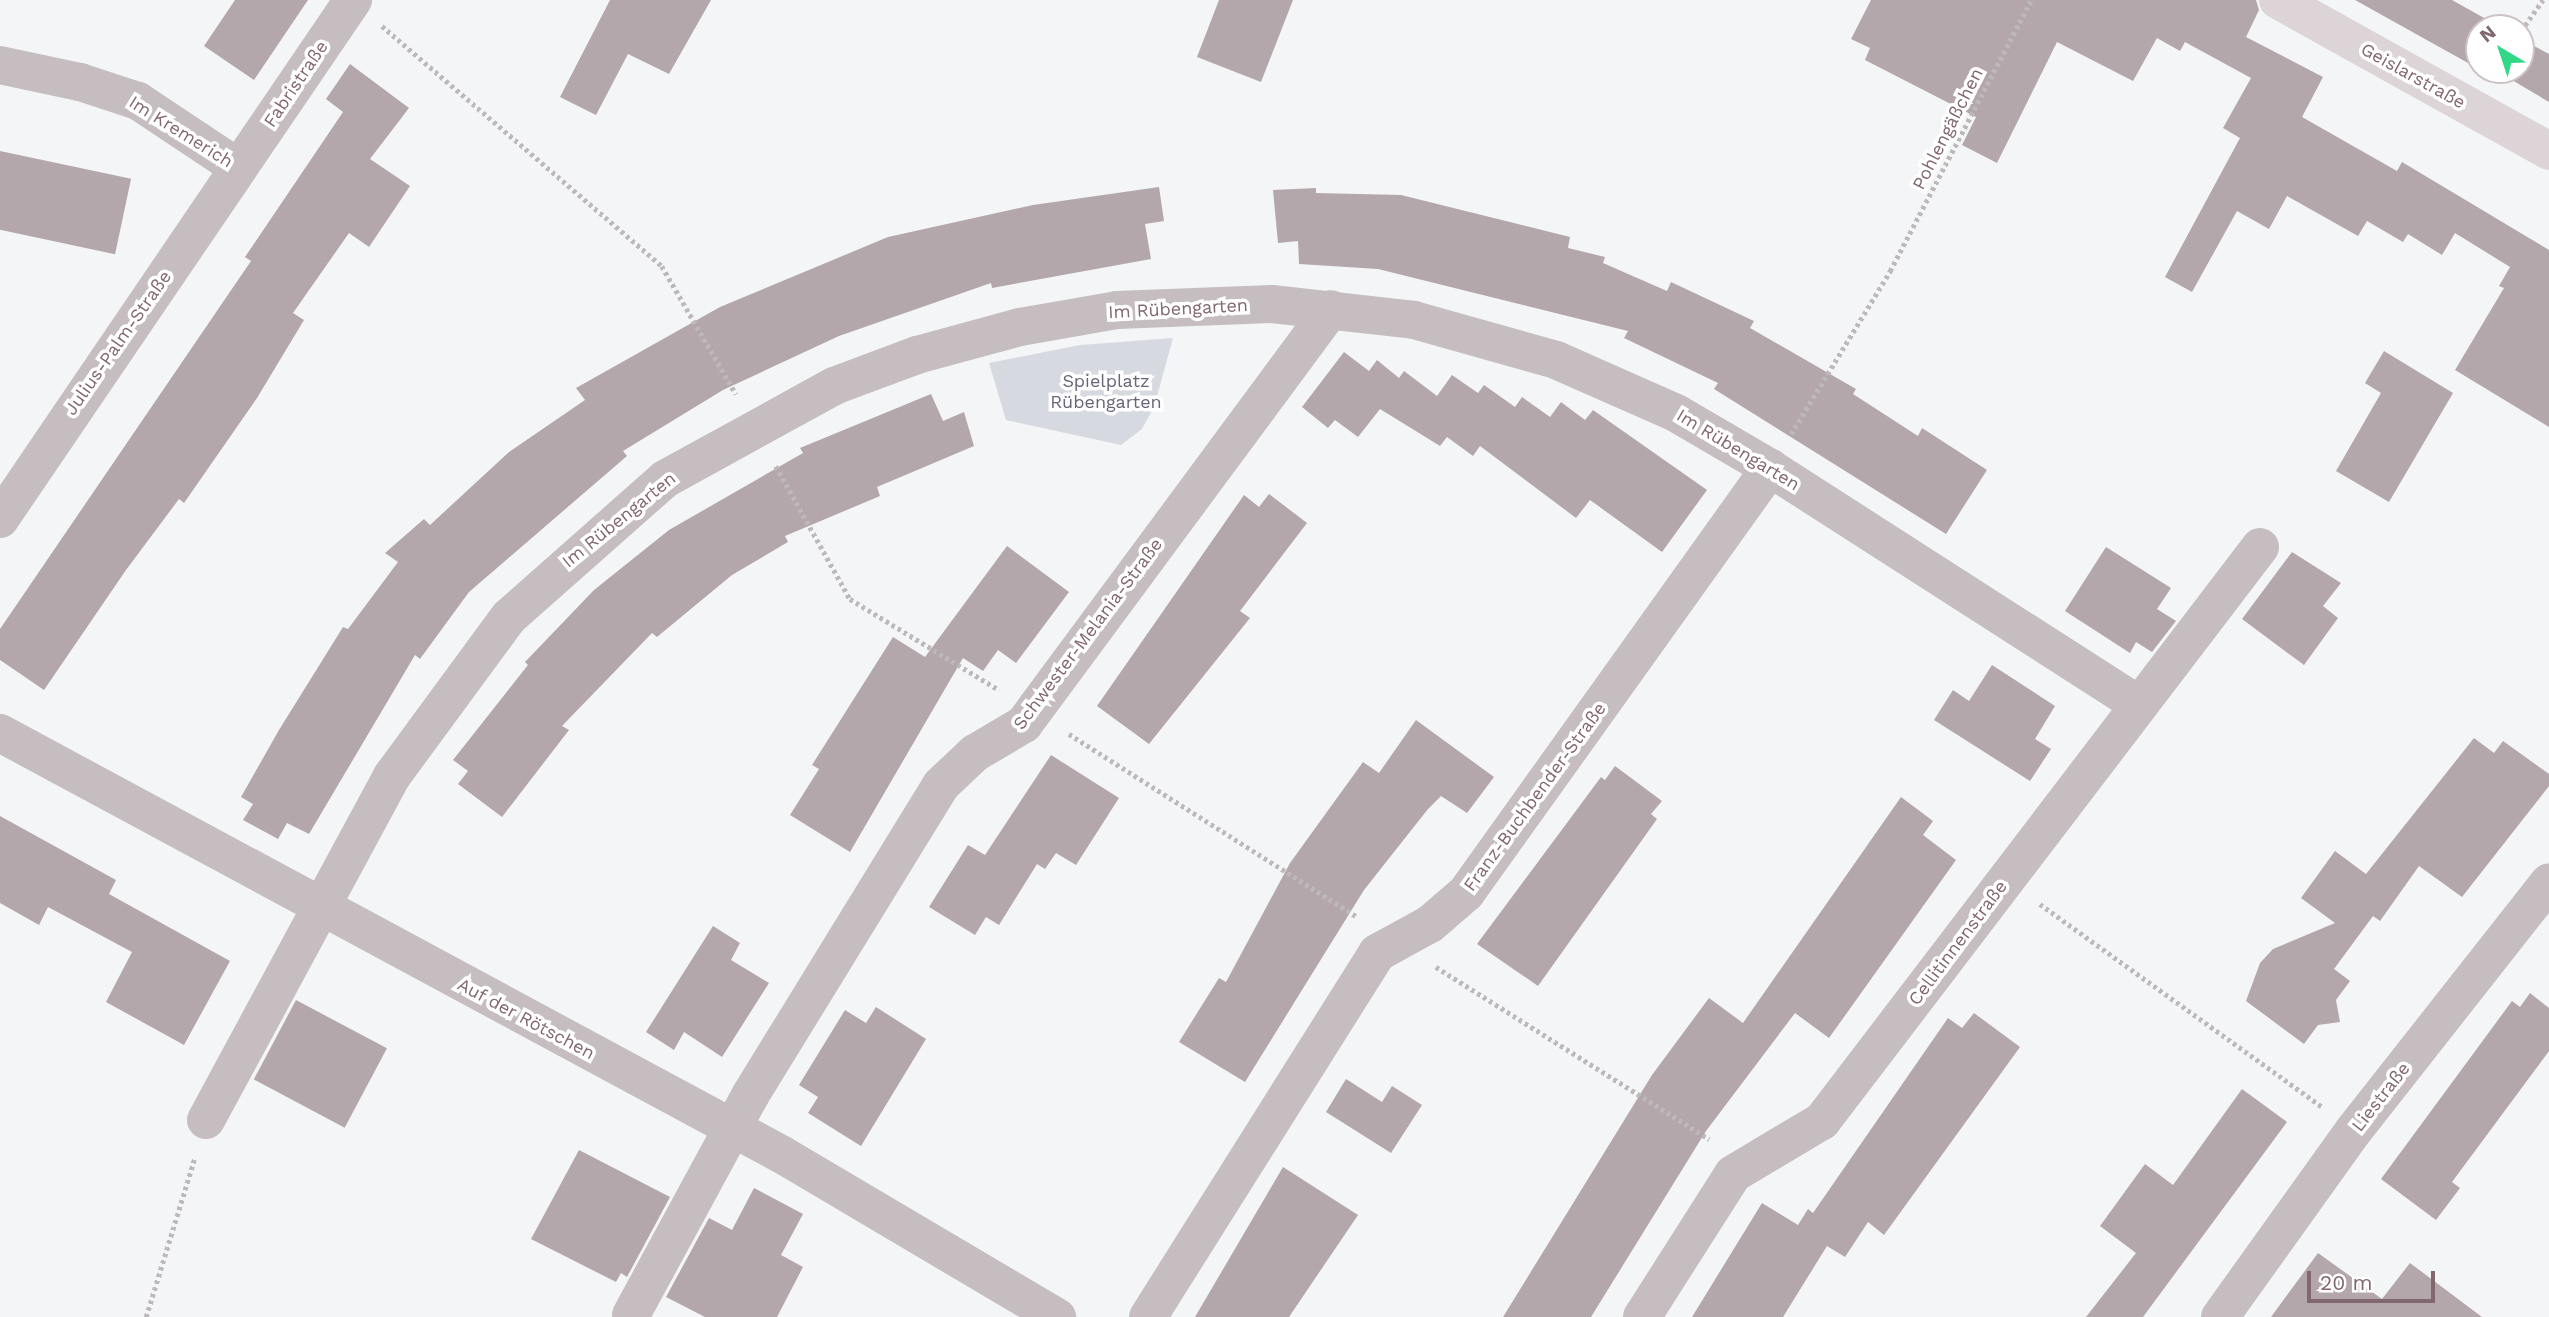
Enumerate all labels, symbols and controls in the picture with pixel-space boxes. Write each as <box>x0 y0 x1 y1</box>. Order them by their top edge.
north arrow <box>2465 14 2535 84</box>
text: N <box>2475 20 2500 47</box>
street label: Fabristraße <box>259 37 333 131</box>
street label: Geislarstraße <box>2357 38 2469 114</box>
street label: Pohlengäßchen <box>1908 65 1988 193</box>
street label: Im Kremerich <box>125 91 237 173</box>
street label: Julius-Palm-Straße <box>60 267 176 419</box>
street label: Im Rübengarten <box>1108 295 1248 323</box>
park label: Spielplatz Rübengarten <box>1050 371 1162 414</box>
street label: Im Rübengarten <box>1672 405 1804 495</box>
street label: Im Rübengarten <box>558 468 680 572</box>
street label: Schwester-Melania-Straße <box>1009 534 1167 734</box>
street label: Franz-Buchbender-Straße <box>1459 698 1611 896</box>
street label: Cellitinnenstraße <box>1904 876 2012 1010</box>
street label: Auf der Rötschen <box>453 973 599 1065</box>
street label: Liestraße <box>2347 1058 2415 1136</box>
scale bar <box>2311 1258 2439 1302</box>
text: 20 m <box>2320 1270 2372 1295</box>

